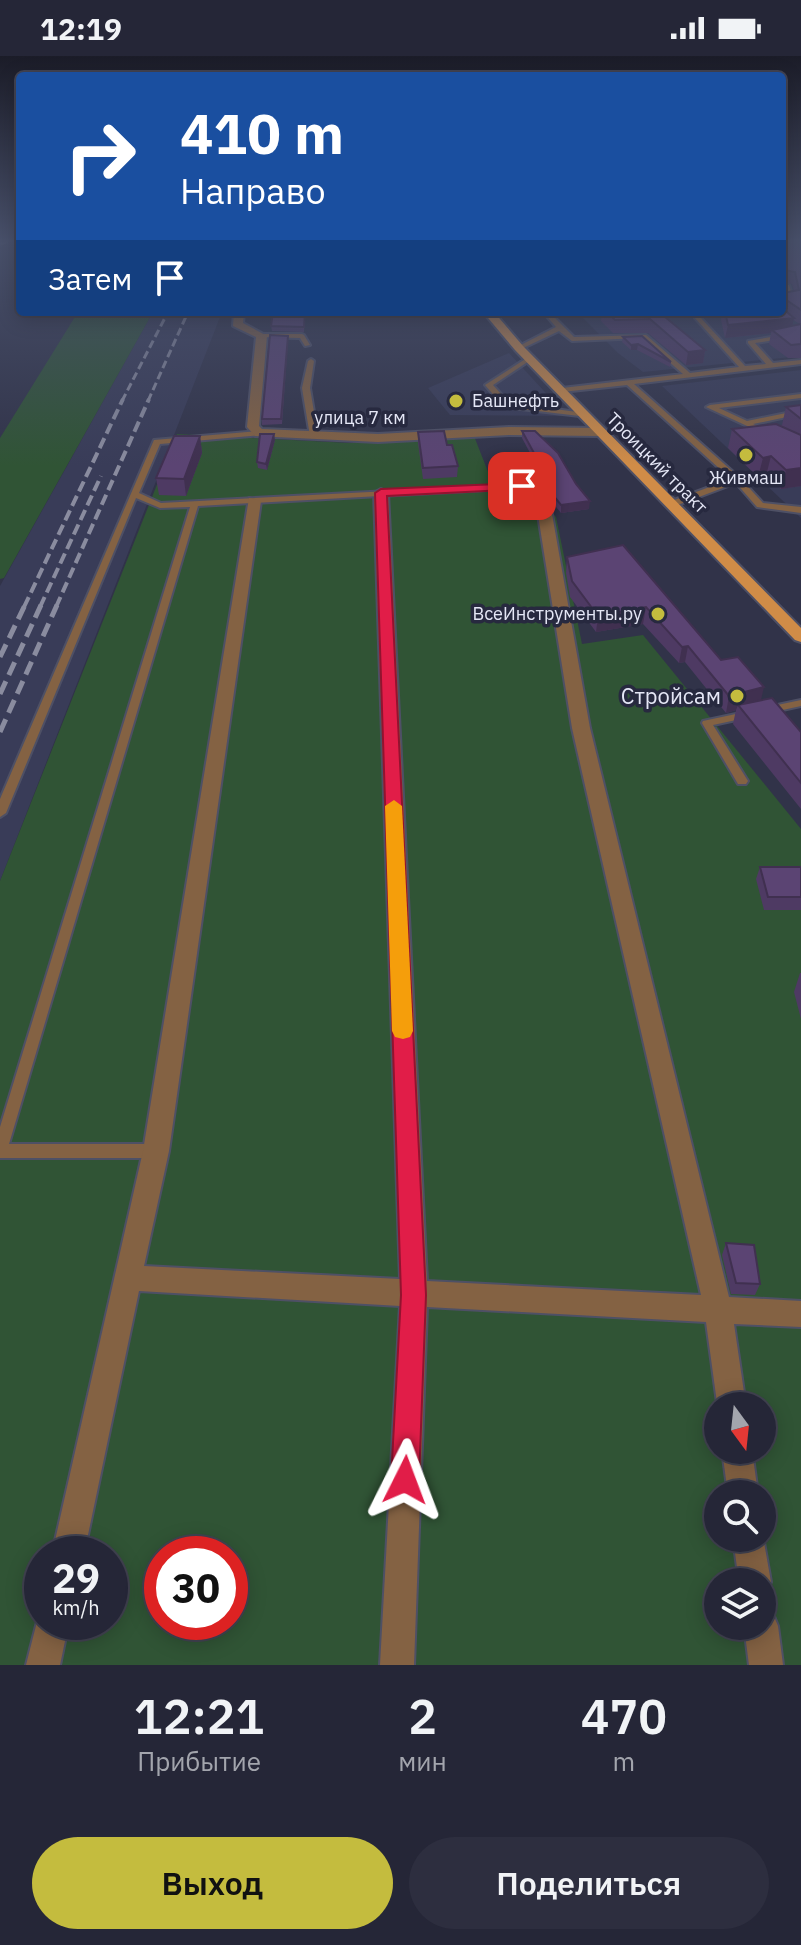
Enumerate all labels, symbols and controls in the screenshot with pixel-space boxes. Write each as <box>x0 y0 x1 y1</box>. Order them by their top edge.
text: 12:19 <box>40 9 122 48</box>
text: 410 m <box>180 97 344 169</box>
icon: right <box>48 104 152 208</box>
text: Направо <box>180 167 326 214</box>
icon: arrive <box>148 256 192 300</box>
text: Затем <box>48 259 132 298</box>
place label: Башнефть <box>472 389 559 412</box>
marker: Башнефть <box>447 392 465 410</box>
street label: улица 7 км <box>314 406 406 429</box>
street label: Троицкий тракт <box>602 407 713 518</box>
marker: Живмаш <box>737 446 755 464</box>
pin <box>488 452 556 520</box>
icon: arrive <box>500 464 544 508</box>
place label: Живмаш <box>709 466 783 489</box>
place label: ВсеИнструменты.ру <box>472 602 642 625</box>
marker: ВсеИнструменты.ру <box>649 605 667 623</box>
place label: Стройсам <box>621 681 721 710</box>
marker: Стройсам <box>728 687 746 705</box>
north arrow <box>704 1392 776 1464</box>
map controls <box>704 1392 776 1640</box>
position arrow <box>363 1438 447 1522</box>
button: search <box>704 1480 776 1552</box>
speed limit sign: 30 <box>144 1536 248 1640</box>
text: 29 <box>52 1552 100 1604</box>
button: layers <box>704 1568 776 1640</box>
text: km/h <box>52 1594 100 1621</box>
text: 12:21 <box>134 1685 264 1747</box>
text: 2 <box>408 1685 437 1747</box>
text: 470 <box>581 1685 667 1747</box>
text: Прибытие <box>137 1744 261 1778</box>
text: мин <box>398 1744 447 1778</box>
text: m <box>613 1744 635 1778</box>
button: Выход <box>32 1837 393 1929</box>
button: Поделиться <box>409 1837 769 1929</box>

